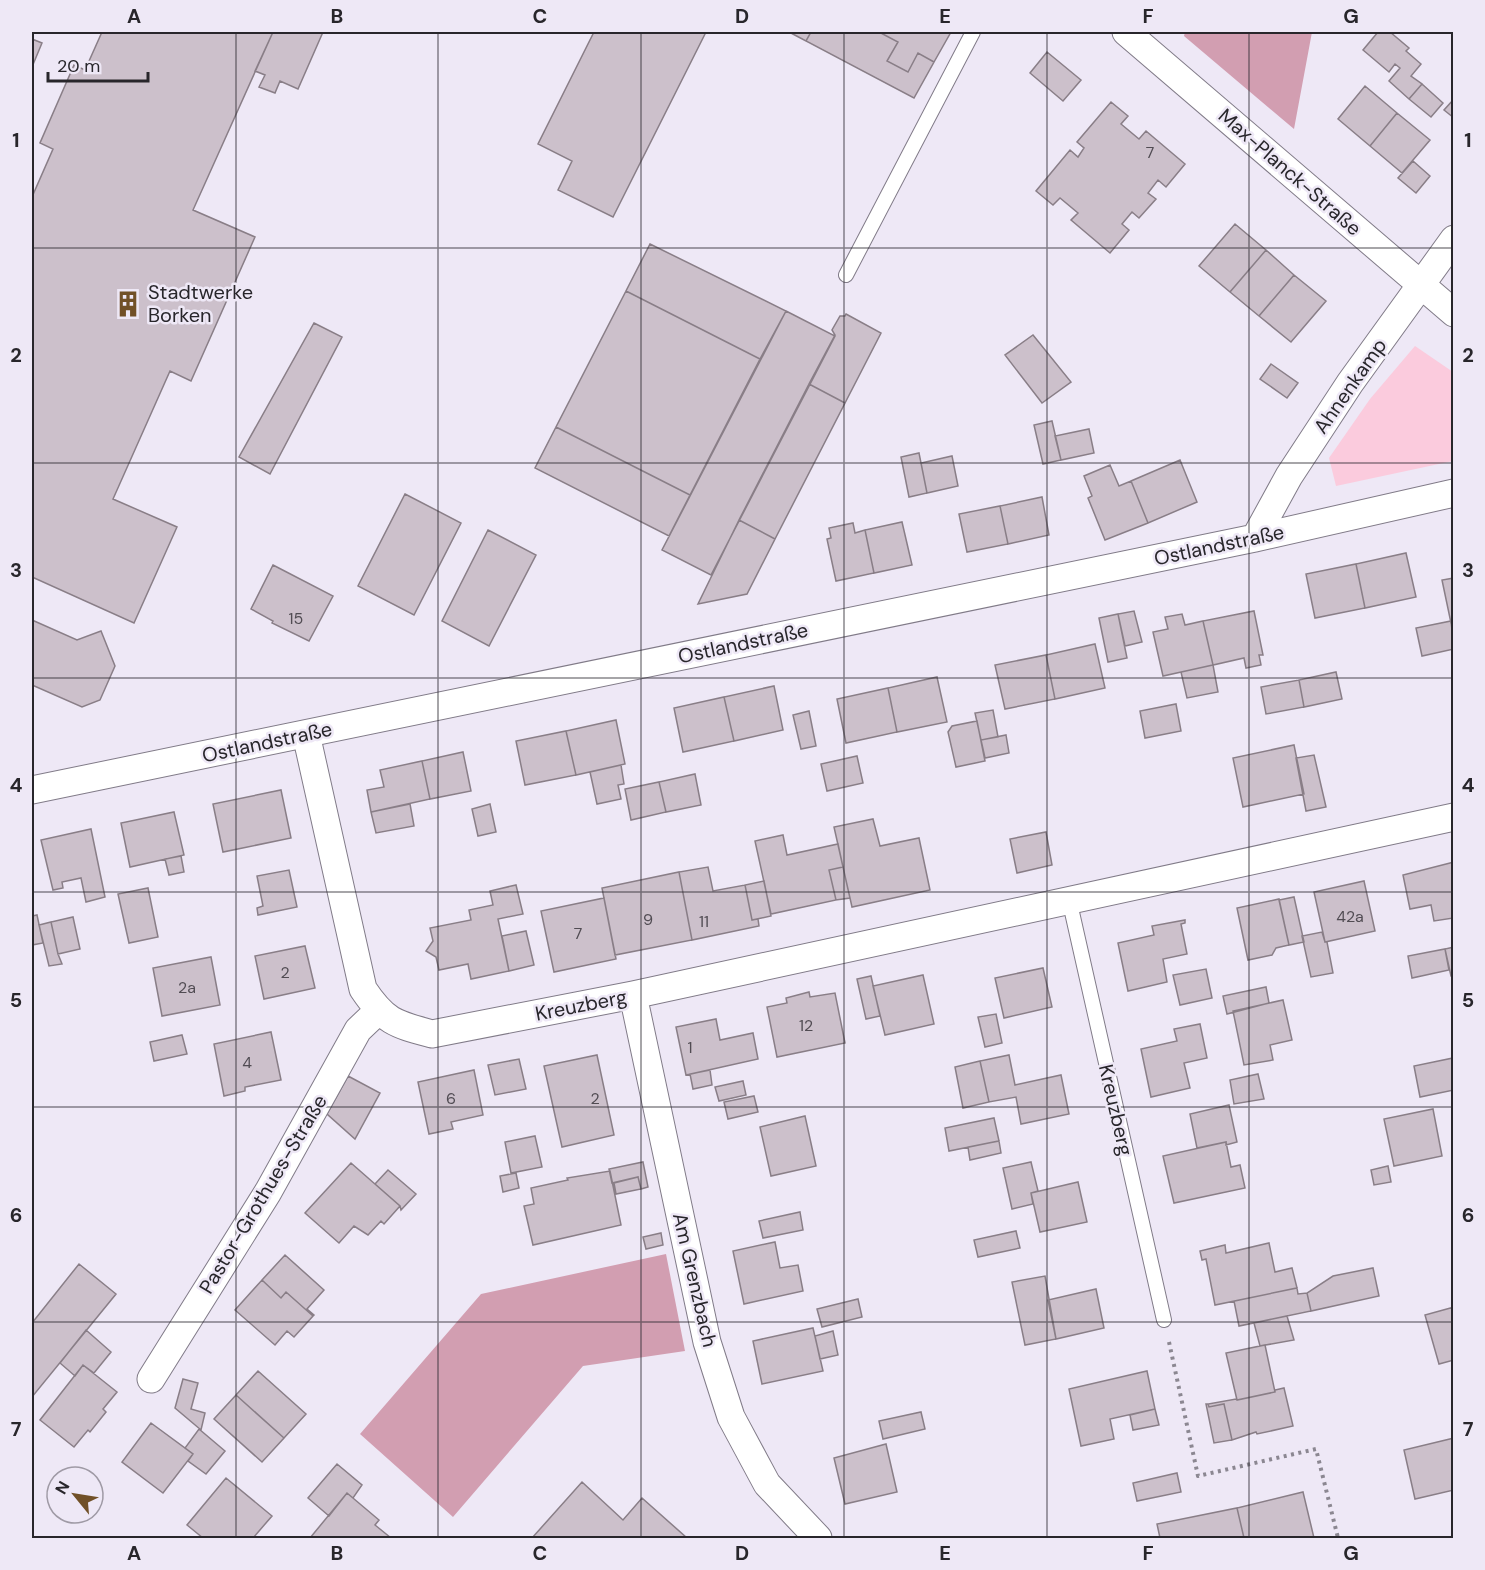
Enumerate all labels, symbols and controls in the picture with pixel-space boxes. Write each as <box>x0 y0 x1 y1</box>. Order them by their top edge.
text: A <box>127 3 141 29</box>
text: B <box>331 3 343 29</box>
text: C <box>533 3 547 29</box>
text: D <box>735 3 749 29</box>
text: E <box>939 3 951 29</box>
text: F <box>1142 3 1154 29</box>
text: G <box>1343 3 1359 29</box>
scale bar <box>48 45 148 83</box>
text: 20 m <box>57 54 100 78</box>
street label: Max-Planck-Straße <box>1213 103 1367 241</box>
text: 1 <box>12 127 20 153</box>
text: 1 <box>1464 127 1472 153</box>
house number: 7 <box>1146 142 1154 163</box>
place label: Stadtwerke Borken <box>148 279 253 328</box>
building icon: Stadtwerke Borken <box>113 289 143 319</box>
street label: Ahnenkamp <box>1308 333 1392 439</box>
text: 2 <box>10 342 22 368</box>
text: 2 <box>1462 342 1474 368</box>
street label: Ostlandstraße <box>1152 519 1286 571</box>
text: 3 <box>10 557 22 583</box>
text: 3 <box>1462 557 1474 583</box>
house number: 15 <box>289 608 303 629</box>
street label: Ostlandstraße <box>676 617 810 669</box>
street label: Ostlandstraße <box>200 716 334 768</box>
text: 4 <box>10 772 23 798</box>
text: 4 <box>1462 772 1475 798</box>
house number: 42a <box>1336 906 1364 927</box>
house number: 9 <box>643 909 653 930</box>
house number: 11 <box>699 911 709 932</box>
house number: 7 <box>574 923 582 944</box>
house number: 2 <box>280 962 290 983</box>
house number: 2a <box>178 977 196 998</box>
street label: Kreuzberg <box>533 983 629 1027</box>
text: 5 <box>10 987 22 1013</box>
text: 5 <box>1462 987 1474 1013</box>
house number: 12 <box>799 1015 813 1036</box>
house number: 1 <box>688 1037 693 1058</box>
house number: 4 <box>242 1052 252 1073</box>
street label: Kreuzberg <box>1093 1062 1139 1158</box>
house number: 6 <box>446 1088 456 1109</box>
house number: 2 <box>590 1088 600 1109</box>
street label: Pastor-Grothues-Straße <box>193 1090 333 1298</box>
text: 6 <box>10 1202 22 1228</box>
text: 6 <box>1462 1202 1474 1228</box>
street label: Am Grenzbach <box>667 1210 723 1350</box>
text: 7 <box>11 1416 22 1442</box>
text: 7 <box>1463 1416 1474 1442</box>
north arrow <box>45 1465 105 1525</box>
text: N <box>50 1477 74 1498</box>
text: A <box>127 1540 141 1566</box>
text: B <box>331 1540 343 1566</box>
text: C <box>533 1540 547 1566</box>
text: D <box>735 1540 749 1566</box>
text: E <box>939 1540 951 1566</box>
text: F <box>1142 1540 1154 1566</box>
text: G <box>1343 1540 1359 1566</box>

